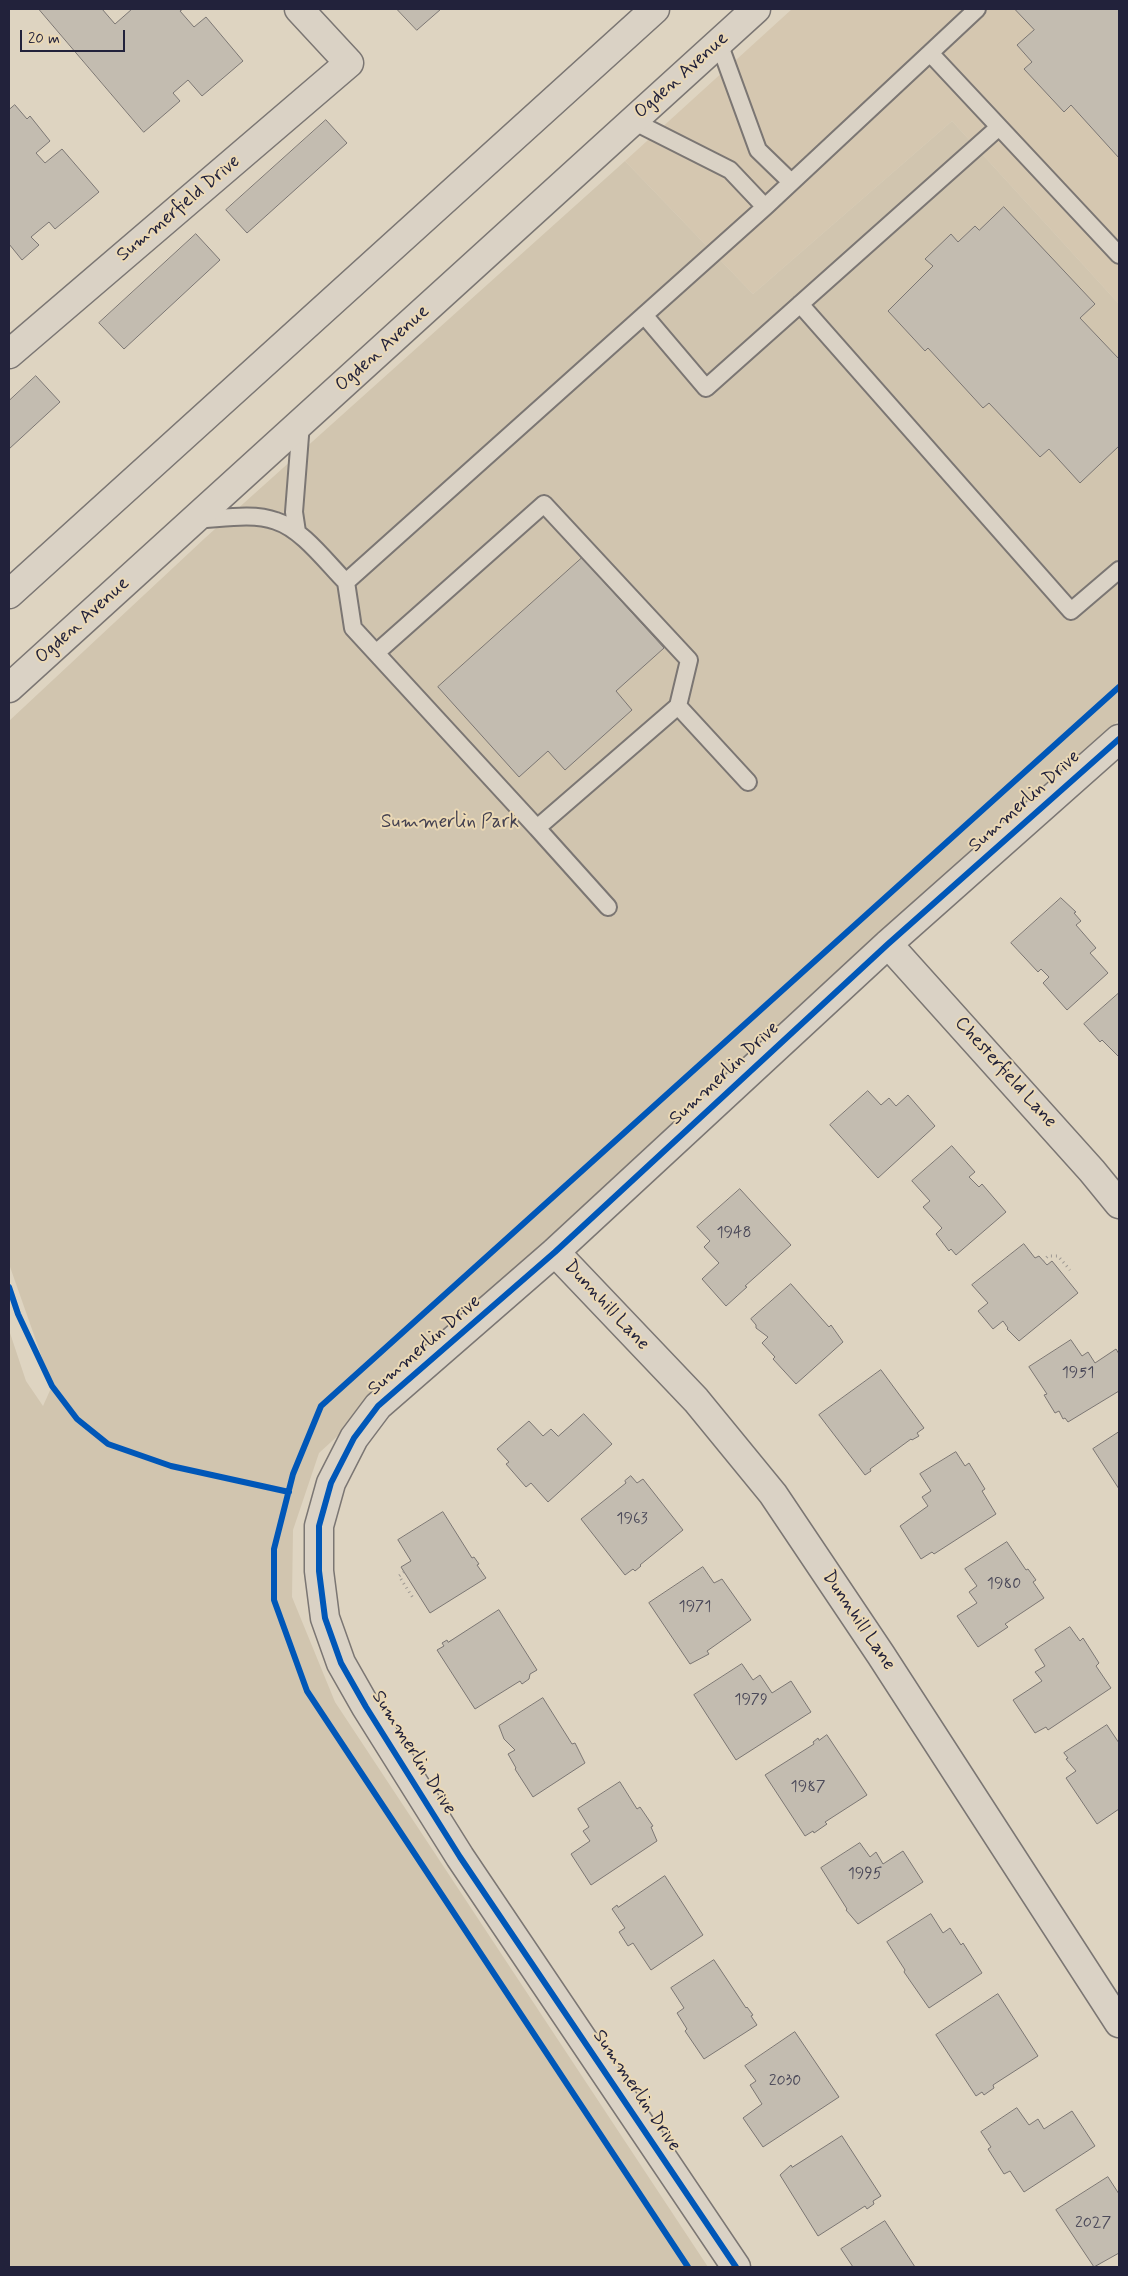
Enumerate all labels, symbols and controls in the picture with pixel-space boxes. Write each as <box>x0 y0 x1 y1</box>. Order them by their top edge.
scale bar <box>22 20 128 52</box>
street label: Ogden Avenue <box>630 28 734 124</box>
text: 20 m <box>28 29 60 49</box>
street label: Summerfield Drive <box>113 151 245 267</box>
street label: Ogden Avenue <box>331 301 435 397</box>
street label: Ogden Avenue <box>31 573 135 669</box>
street label: Summerlin Drive <box>965 746 1085 858</box>
park label: Summerlin Park <box>381 812 519 834</box>
street label: Chesterfield Lane <box>949 1013 1061 1133</box>
street label: Summerlin Drive <box>665 1017 785 1131</box>
house number: 1948 <box>716 1224 752 1244</box>
street label: Dunnhill Lane <box>558 1256 654 1356</box>
street label: Summerlin Drive <box>364 1291 486 1401</box>
house number: 1951 <box>1062 1364 1094 1384</box>
house number: 1963 <box>616 1510 648 1530</box>
street label: Dunnhill Lane <box>816 1567 900 1675</box>
house number: 1980 <box>987 1575 1021 1595</box>
house number: 1971 <box>679 1598 711 1618</box>
street label: Summerlin Drive <box>366 1687 460 1819</box>
house number: 1979 <box>734 1691 768 1711</box>
house number: 1987 <box>790 1778 826 1798</box>
house number: 1995 <box>848 1865 882 1885</box>
street label: Summerlin Drive <box>587 2026 685 2156</box>
house number: 2030 <box>769 2072 801 2092</box>
house number: 2027 <box>1075 2214 1111 2234</box>

